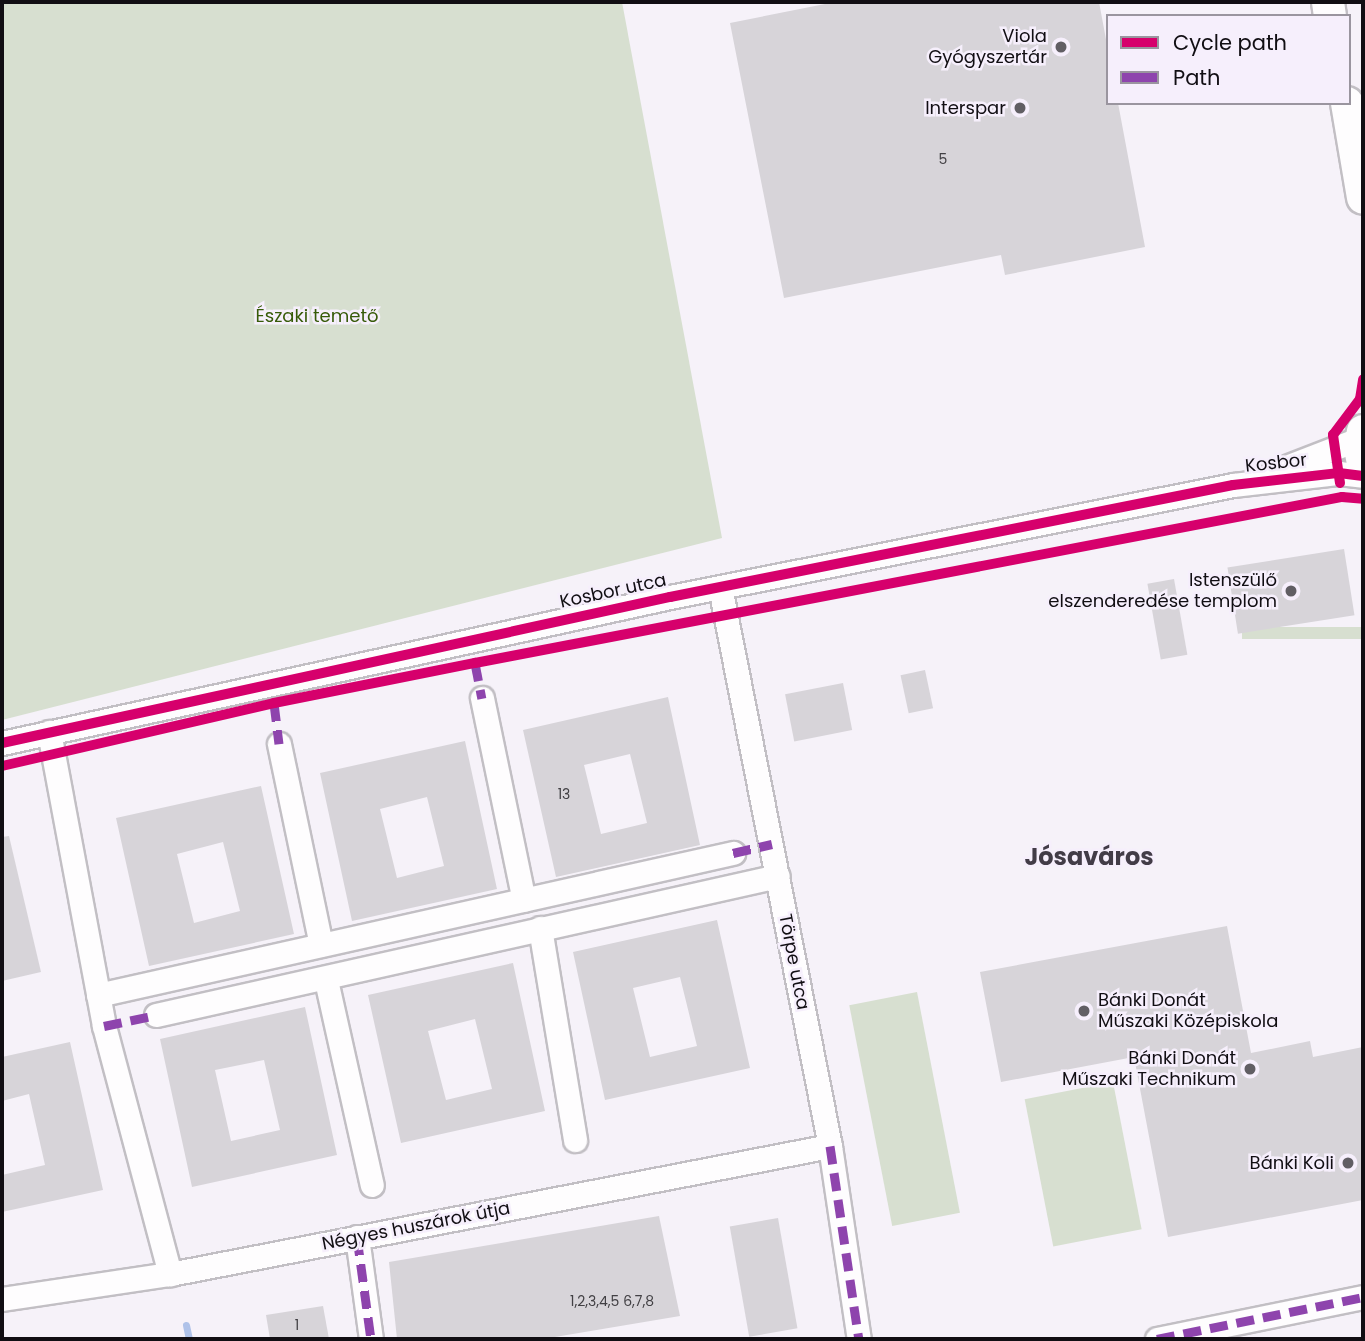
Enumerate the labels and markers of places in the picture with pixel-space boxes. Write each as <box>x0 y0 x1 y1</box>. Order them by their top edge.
place label: Viola Gyógyszertár <box>928 26 1047 68</box>
marker: Viola Gyógyszertár <box>1053 39 1069 55</box>
place label: Interspar <box>925 97 1006 119</box>
marker: Interspar <box>1012 100 1028 116</box>
place label: Istenszülő elszenderedése templom <box>1048 570 1277 612</box>
marker: Istenszülő elszenderedése templom <box>1283 583 1299 599</box>
place label: Bánki Donát Műszaki Középiskola <box>1098 990 1278 1032</box>
marker: Bánki Donát Műszaki Középiskola <box>1076 1003 1092 1019</box>
place label: Bánki Donát Műszaki Technikum <box>1062 1048 1236 1090</box>
marker: Bánki Donát Műszaki Technikum <box>1242 1061 1258 1077</box>
place label: Bánki Koli <box>1250 1152 1334 1174</box>
marker: Bánki Koli <box>1340 1155 1356 1171</box>

